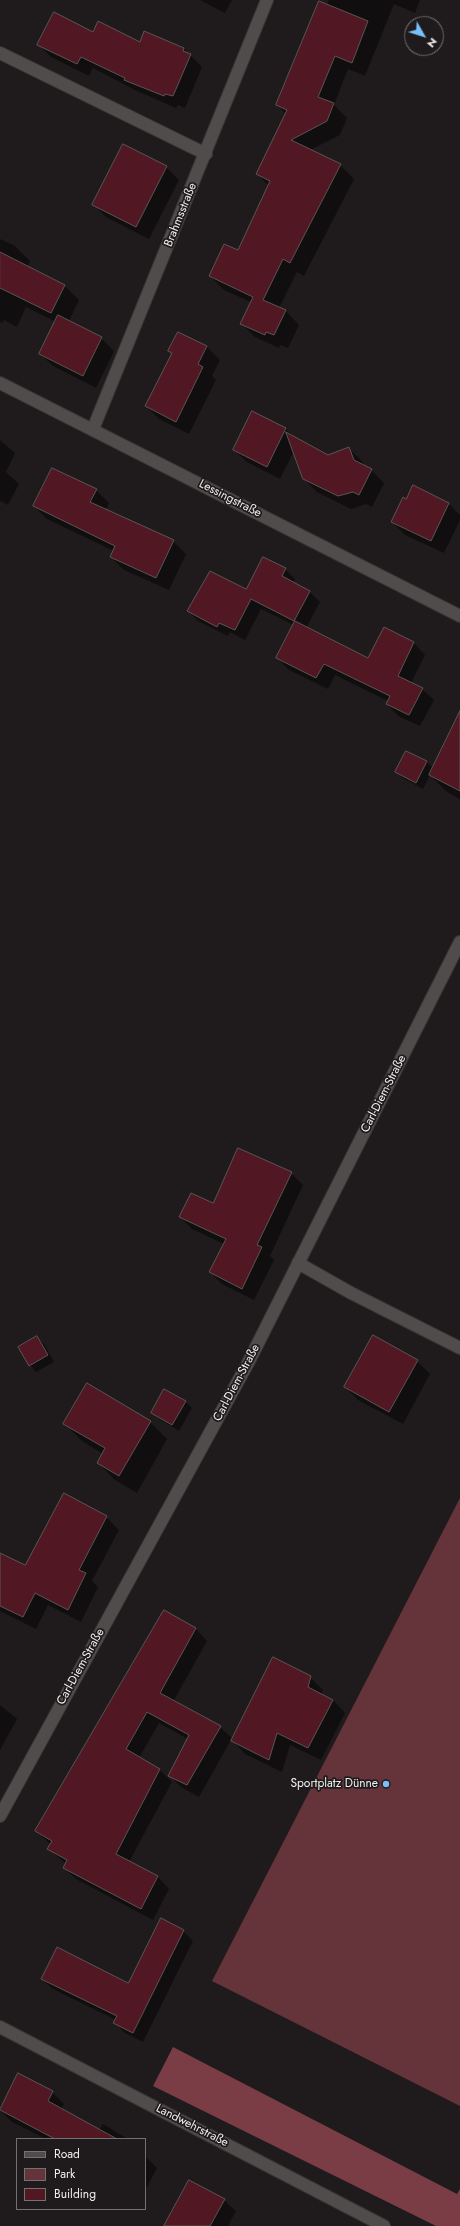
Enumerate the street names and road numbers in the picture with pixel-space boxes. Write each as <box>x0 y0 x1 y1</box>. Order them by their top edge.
street label: Brahmsstraße <box>162 181 200 249</box>
street label: Lessingstraße <box>196 477 264 521</box>
street label: Carl-Diem-Straße <box>358 1053 410 1135</box>
street label: Carl-Diem-Straße <box>211 1342 263 1424</box>
street label: Carl-Diem-Straße <box>54 1626 108 1708</box>
street label: Landwehrstraße <box>153 2102 231 2150</box>

